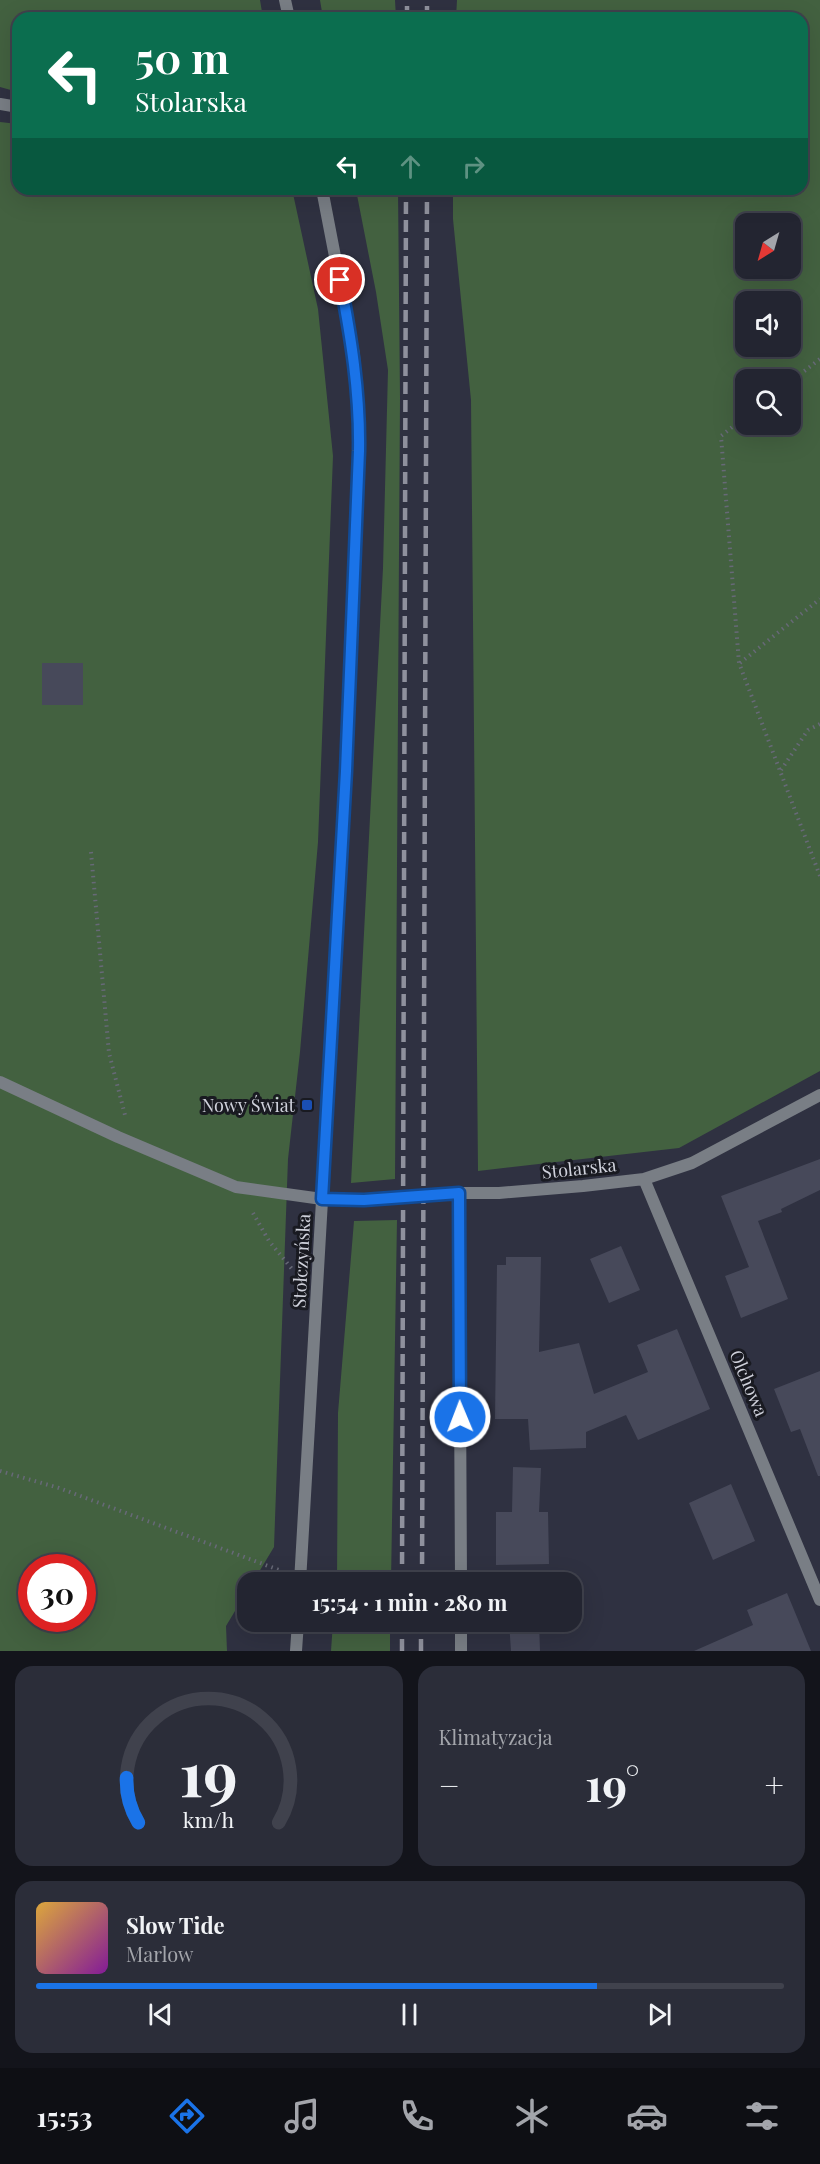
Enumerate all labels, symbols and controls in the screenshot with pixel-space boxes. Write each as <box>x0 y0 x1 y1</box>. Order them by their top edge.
text: 50 m <box>135 29 229 85</box>
icon: left <box>36 36 114 114</box>
text: Stolarska <box>135 83 247 119</box>
icon: left <box>331 150 364 183</box>
icon: ahead <box>394 150 427 183</box>
icon: right <box>457 150 490 183</box>
north arrow <box>735 213 801 279</box>
map controls <box>735 213 801 435</box>
pin <box>314 254 365 305</box>
icon: arrive <box>323 263 356 296</box>
button: sound <box>735 291 801 357</box>
button: search <box>735 369 801 435</box>
place label: Nowy Świat <box>202 1093 296 1117</box>
marker: Nowy Świat <box>300 1098 314 1112</box>
street label: Stolarska <box>541 1152 617 1184</box>
street label: Stołczyńska <box>287 1213 315 1309</box>
street label: Olchowa <box>724 1346 774 1420</box>
position arrow <box>428 1385 492 1449</box>
speed limit sign: 30 <box>18 1554 96 1632</box>
text: 15:54 · 1 min · 280 m <box>312 1587 507 1617</box>
text: Klimatyzacja <box>439 1723 553 1750</box>
text: 19 <box>180 1729 238 1813</box>
text: 19° <box>585 1753 639 1813</box>
text: − <box>439 1762 460 1806</box>
text: + <box>765 1762 784 1806</box>
text: km/h <box>183 1805 235 1833</box>
text: Slow Tide <box>126 1910 225 1940</box>
text: Marlow <box>126 1940 194 1967</box>
icon: previous <box>144 1998 177 2031</box>
icon: pause <box>393 1998 426 2031</box>
icon: next <box>643 1998 676 2031</box>
icon: directions <box>166 2095 208 2137</box>
icon: music <box>281 2095 323 2137</box>
icon: phone <box>396 2095 438 2137</box>
icon: climate <box>511 2095 553 2137</box>
icon: car <box>626 2095 668 2137</box>
icon: filters <box>741 2095 783 2137</box>
text: 15:53 <box>37 2098 92 2134</box>

